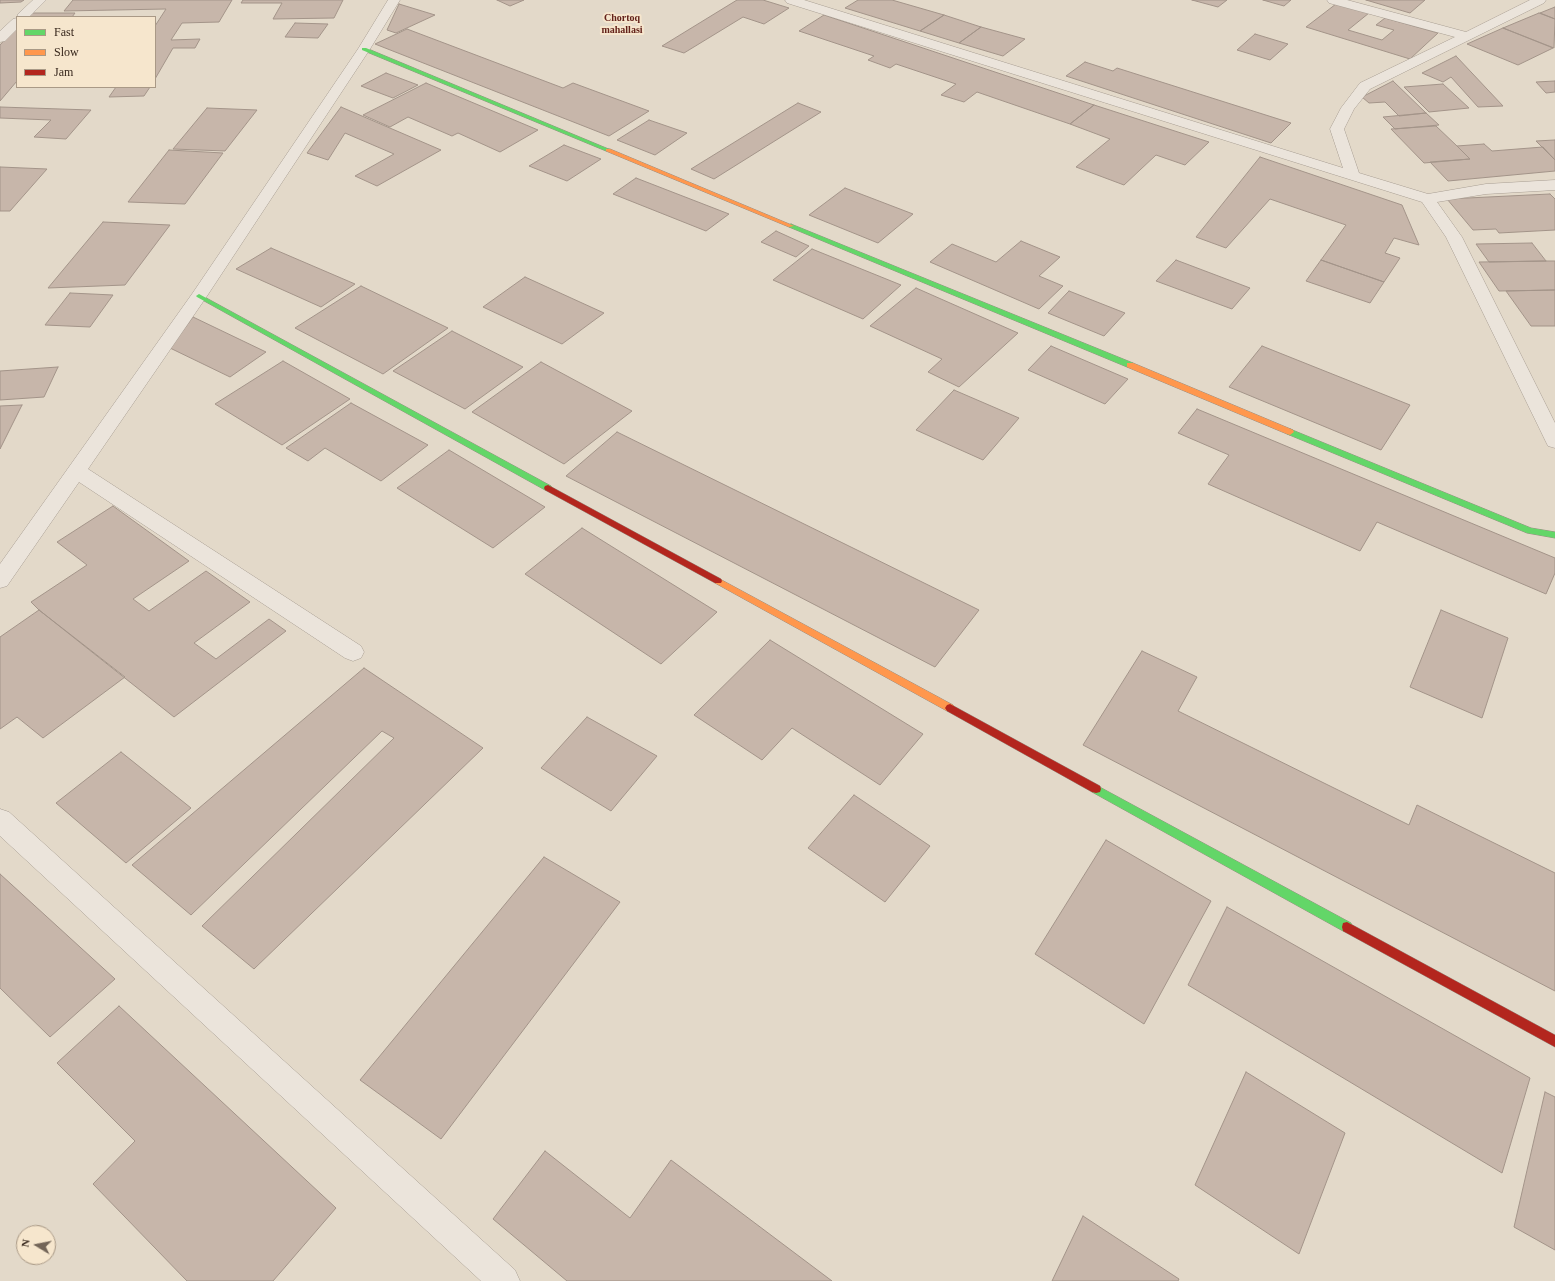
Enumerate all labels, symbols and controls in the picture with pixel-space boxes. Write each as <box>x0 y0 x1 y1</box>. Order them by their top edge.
district label: Chortoq mahallasi <box>601 12 643 36</box>
legend <box>16 16 156 88</box>
text: Fast <box>54 25 74 39</box>
text: Slow <box>54 45 79 59</box>
text: Jam <box>54 65 73 79</box>
north arrow <box>16 1225 56 1265</box>
text: N <box>19 1238 32 1248</box>

